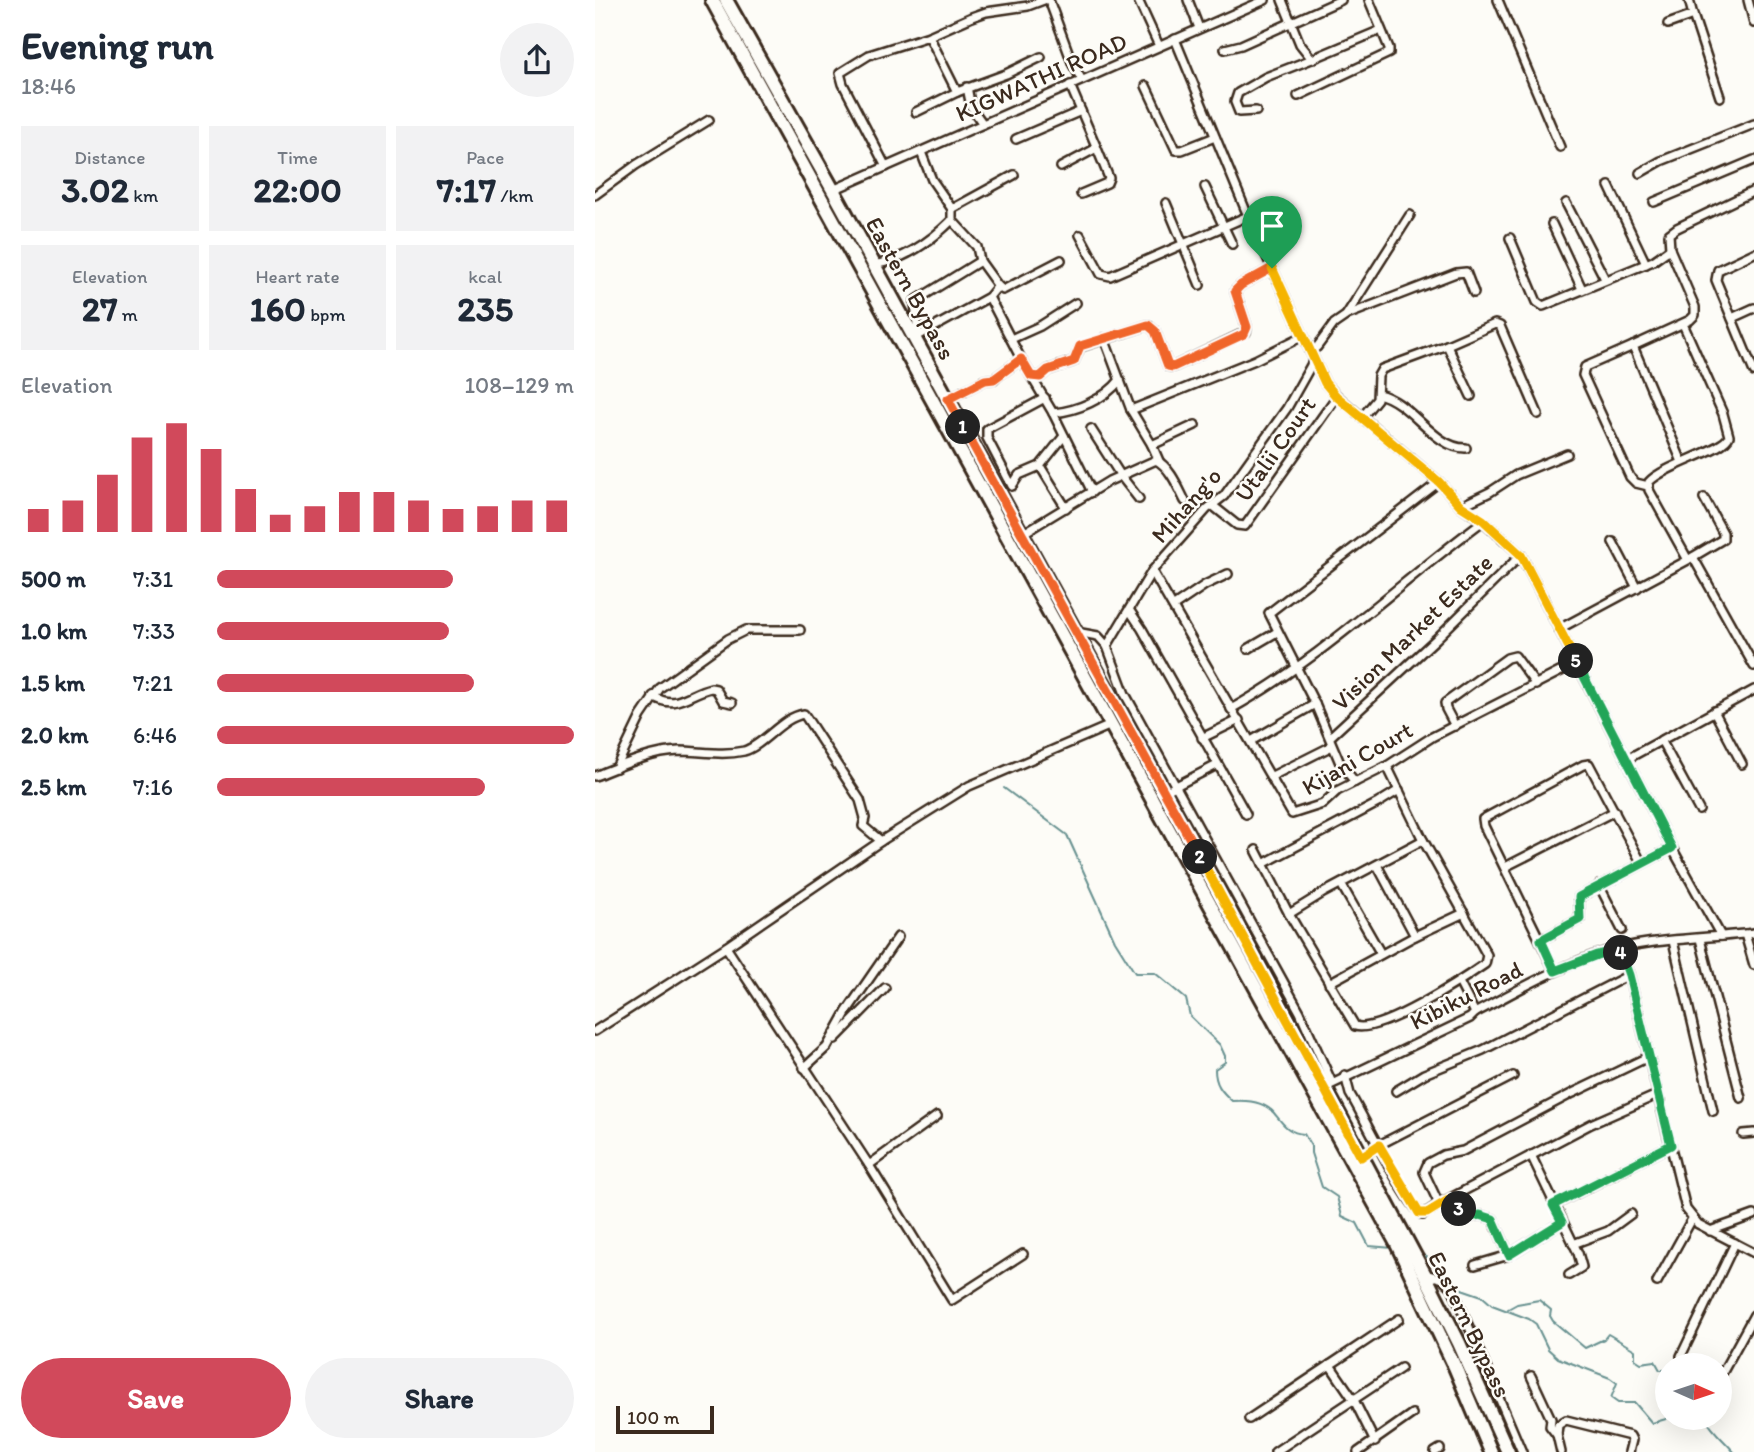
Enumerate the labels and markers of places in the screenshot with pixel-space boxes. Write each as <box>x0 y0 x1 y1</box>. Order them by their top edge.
pin <box>1242 196 1302 268</box>
pin: 1 <box>945 410 981 444</box>
pin: 5 <box>1559 644 1593 678</box>
pin: 2 <box>1183 840 1217 874</box>
pin: 4 <box>1604 936 1639 970</box>
pin: 3 <box>1441 1192 1477 1226</box>

